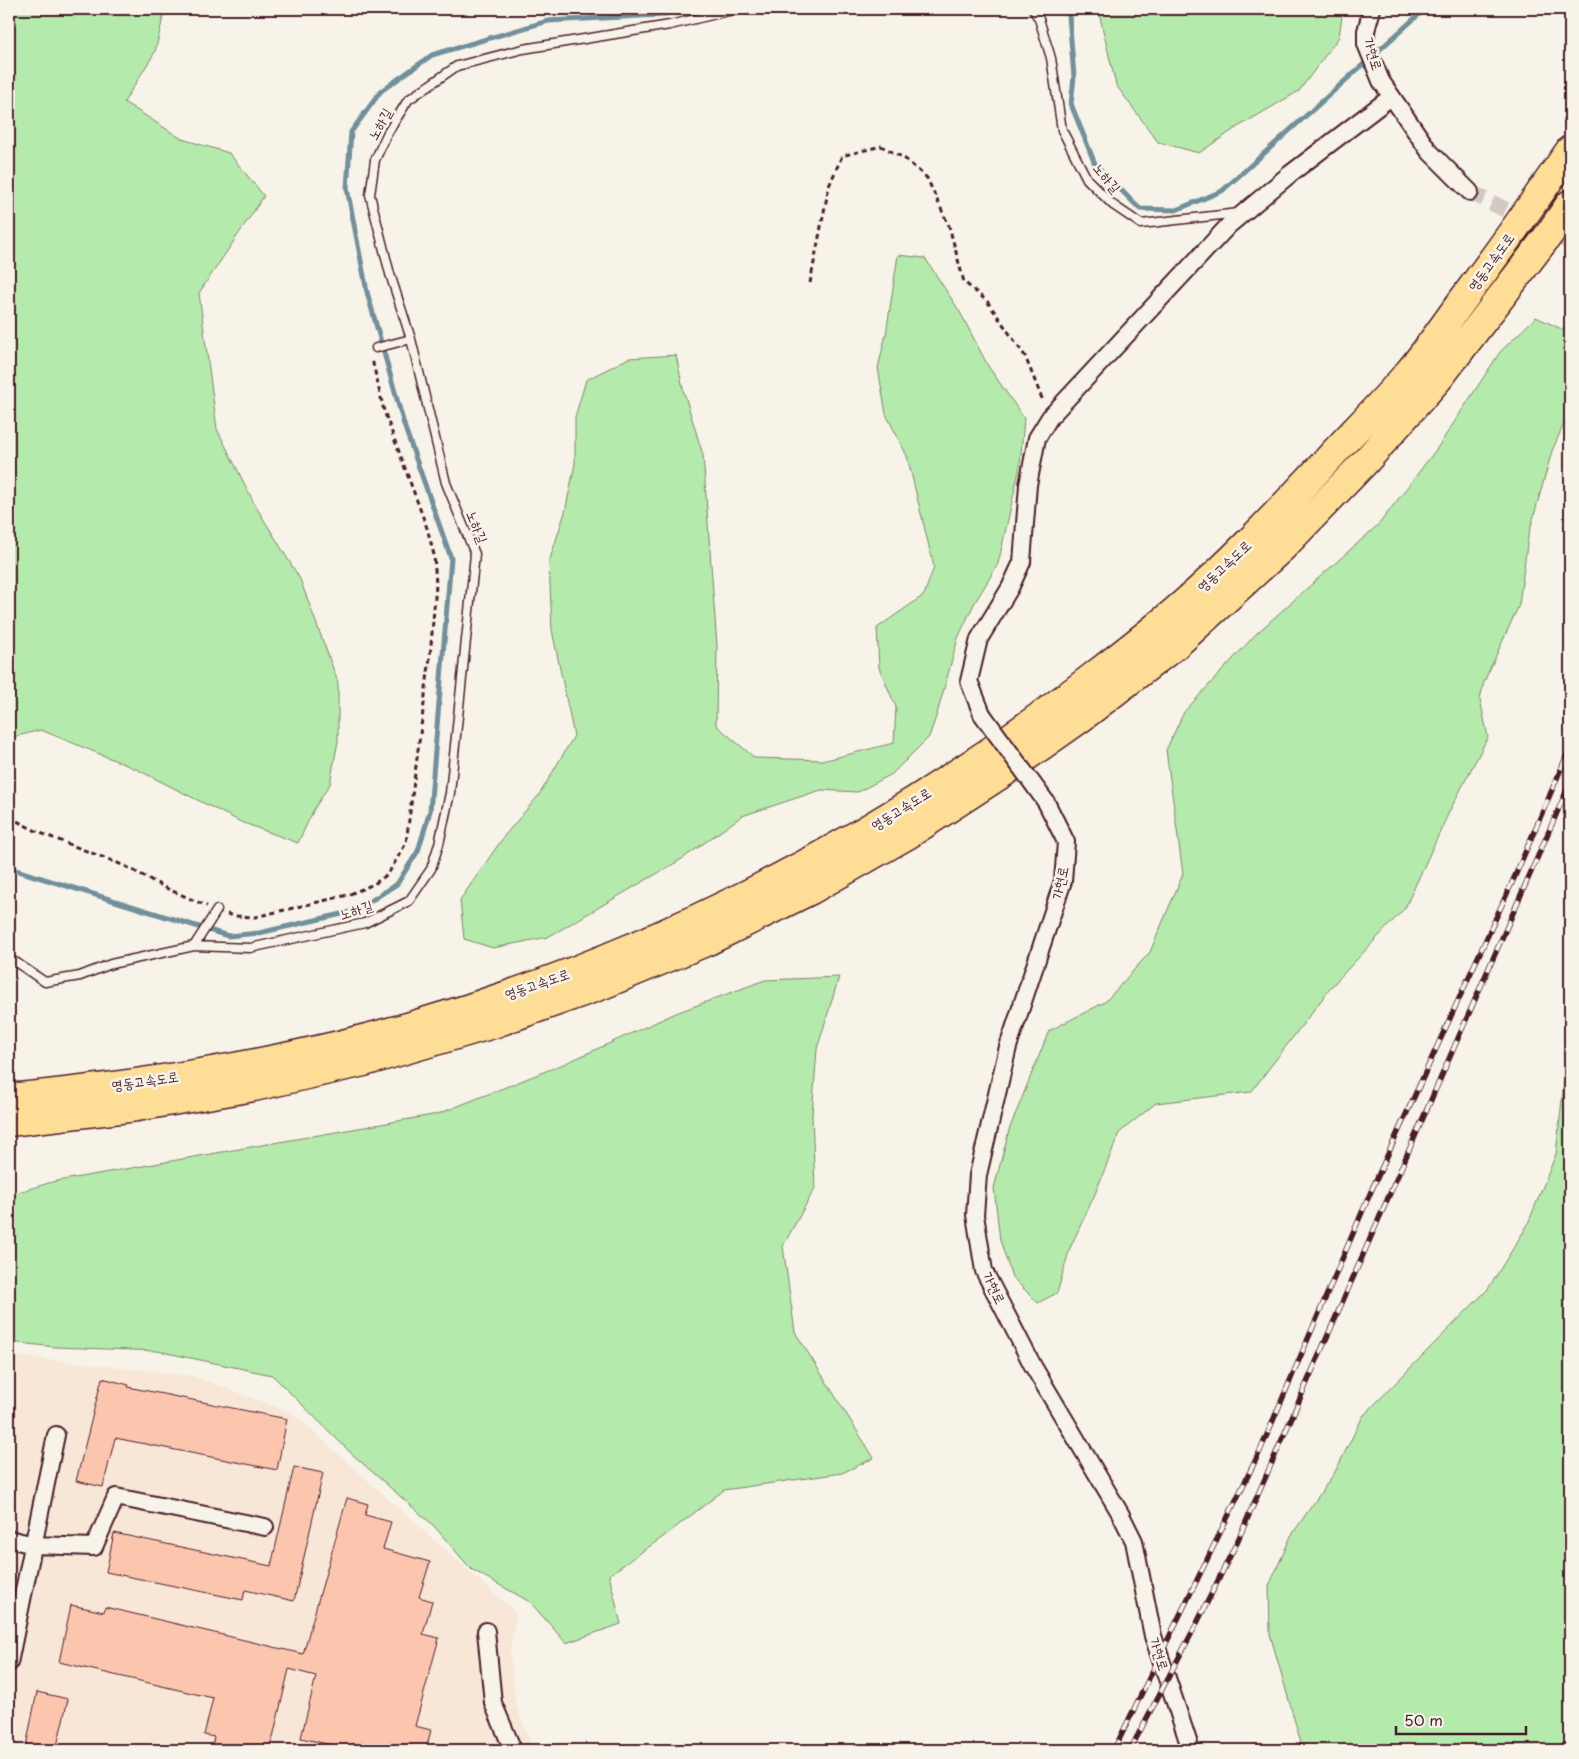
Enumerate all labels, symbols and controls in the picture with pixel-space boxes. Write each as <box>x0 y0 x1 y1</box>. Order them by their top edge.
street label: 가현로 <box>1358 35 1388 73</box>
street label: 노하길 <box>362 103 397 144</box>
street label: 노하길 <box>1088 158 1127 198</box>
street label: 영동고속도로 <box>1462 228 1519 295</box>
street label: 노하길 <box>461 507 494 547</box>
street label: 영동고속도로 <box>1192 535 1256 596</box>
street label: 영동고속도로 <box>867 782 935 835</box>
street label: 가현로 <box>1046 864 1073 902</box>
street label: 노하길 <box>337 894 376 925</box>
street label: 영동고속도로 <box>501 963 572 1004</box>
street label: 영동고속도로 <box>110 1065 180 1096</box>
street label: 가현로 <box>978 1268 1011 1308</box>
street label: 가현로 <box>1144 1635 1175 1673</box>
scale bar <box>1396 1704 1526 1736</box>
text: 50 m <box>1404 1708 1443 1731</box>

